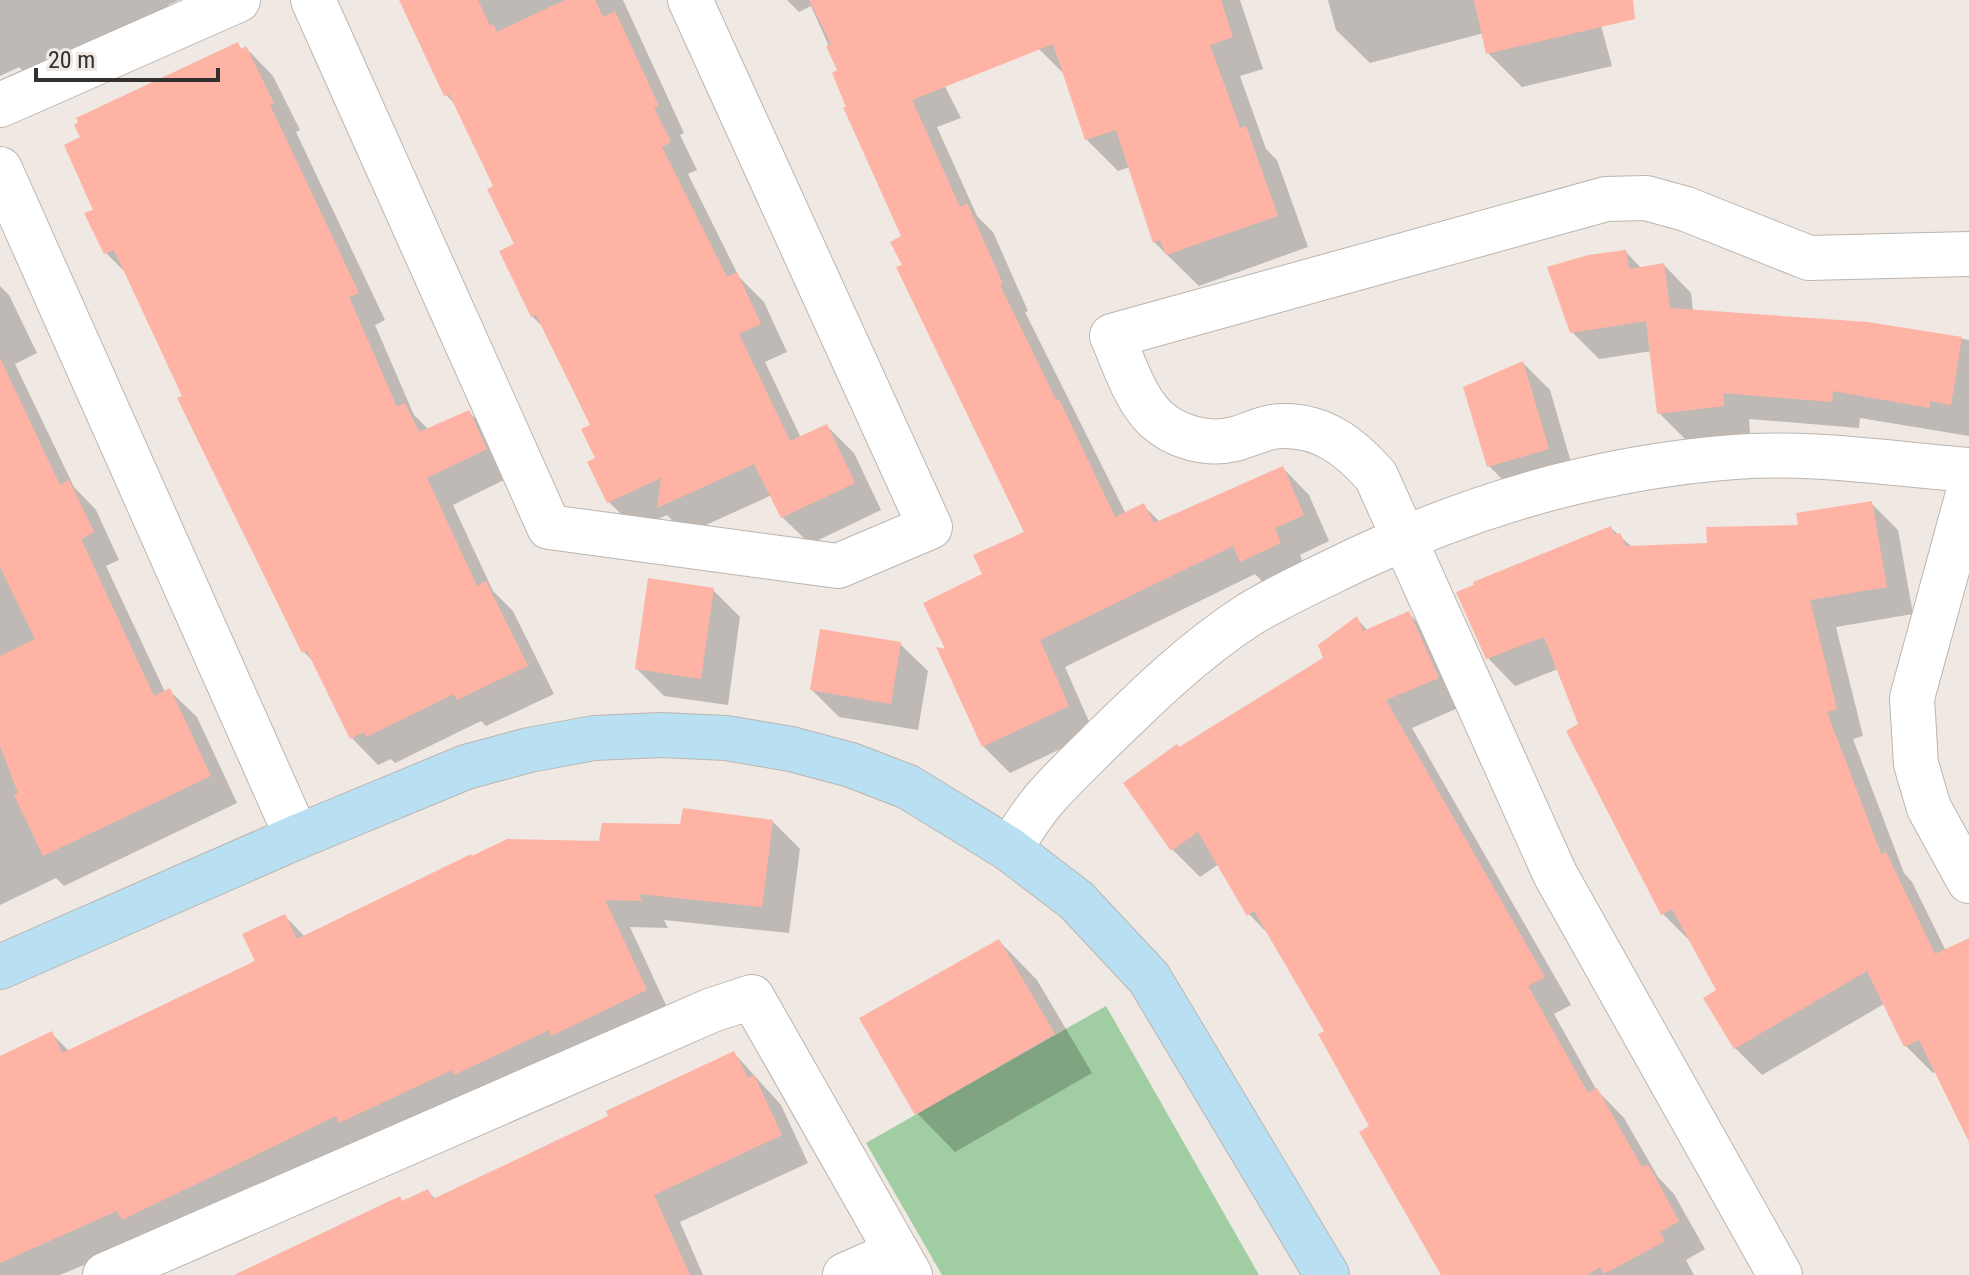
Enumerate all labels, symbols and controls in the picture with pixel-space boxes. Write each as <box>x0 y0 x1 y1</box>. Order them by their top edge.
scale bar <box>36 32 218 82</box>
text: 20 m <box>48 46 95 74</box>

